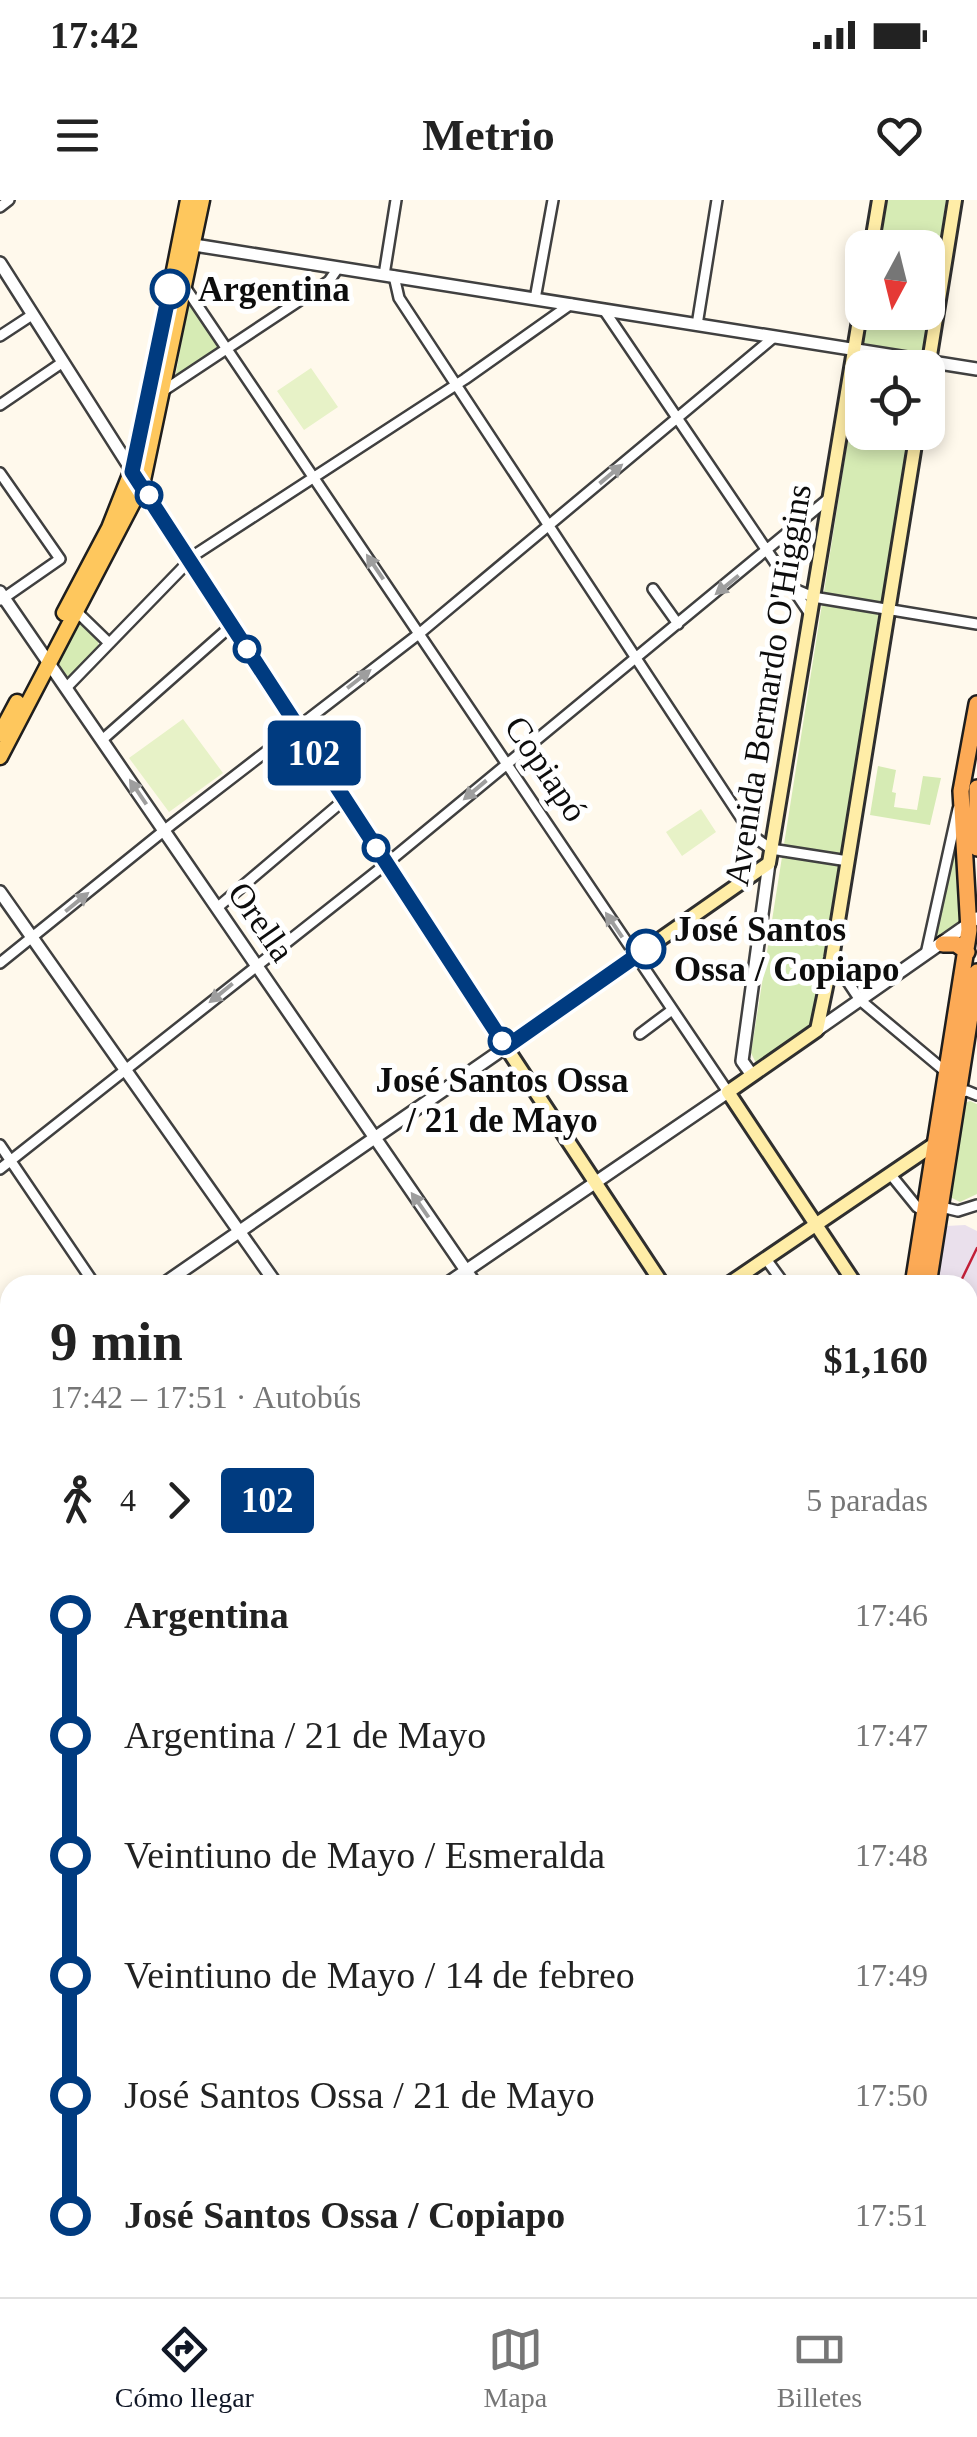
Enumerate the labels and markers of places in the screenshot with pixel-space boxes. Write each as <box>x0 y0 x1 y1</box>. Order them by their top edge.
marker: Argentina <box>151 270 189 308</box>
place label: Argentina <box>198 270 350 309</box>
unlabelled marker <box>136 482 162 508</box>
unlabelled marker <box>234 636 260 662</box>
unlabelled marker <box>363 835 389 861</box>
place label: José Santos Ossa / Copiapo <box>674 910 900 989</box>
marker: José Santos Ossa / Copiapo <box>627 930 665 968</box>
marker: José Santos Ossa / 21 de Mayo <box>489 1028 515 1054</box>
place label: José Santos Ossa / 21 de Mayo <box>376 1061 628 1140</box>

